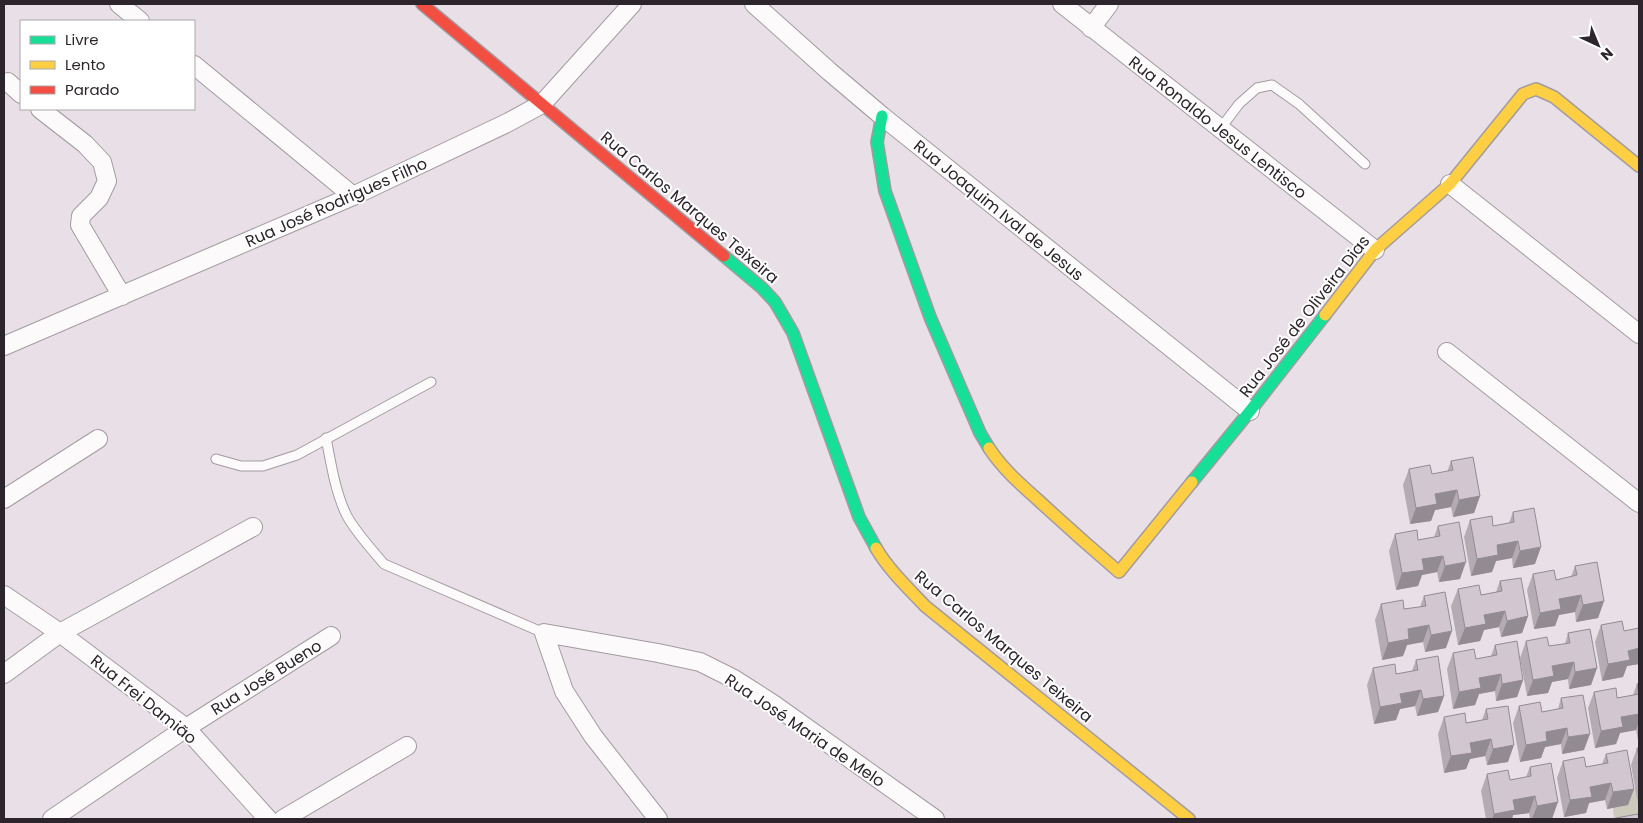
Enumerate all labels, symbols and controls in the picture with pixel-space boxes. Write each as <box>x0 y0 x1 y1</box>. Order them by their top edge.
legend <box>20 20 195 110</box>
north arrow <box>1573 20 1623 70</box>
text: Livre <box>65 29 98 50</box>
text: N <box>1596 44 1618 65</box>
street label: Rua Ronaldo Jesus Lentisco <box>1124 51 1311 204</box>
text: Lento <box>65 54 105 75</box>
text: Parado <box>65 79 119 100</box>
street label: Rua Carlos Marques Teixeira <box>596 126 784 289</box>
street label: Rua Joaquim Ival de Jesus <box>909 135 1089 286</box>
street label: Rua José Rodrigues Filho <box>242 152 431 253</box>
street label: Rua José de Oliveira Dias <box>1234 230 1375 402</box>
street label: Rua Carlos Marques Teixeira <box>910 565 1098 728</box>
street label: Rua José Bueno <box>206 634 326 721</box>
street label: Rua Frei Damião <box>86 649 202 749</box>
street label: Rua José Maria de Melo <box>720 668 889 793</box>

